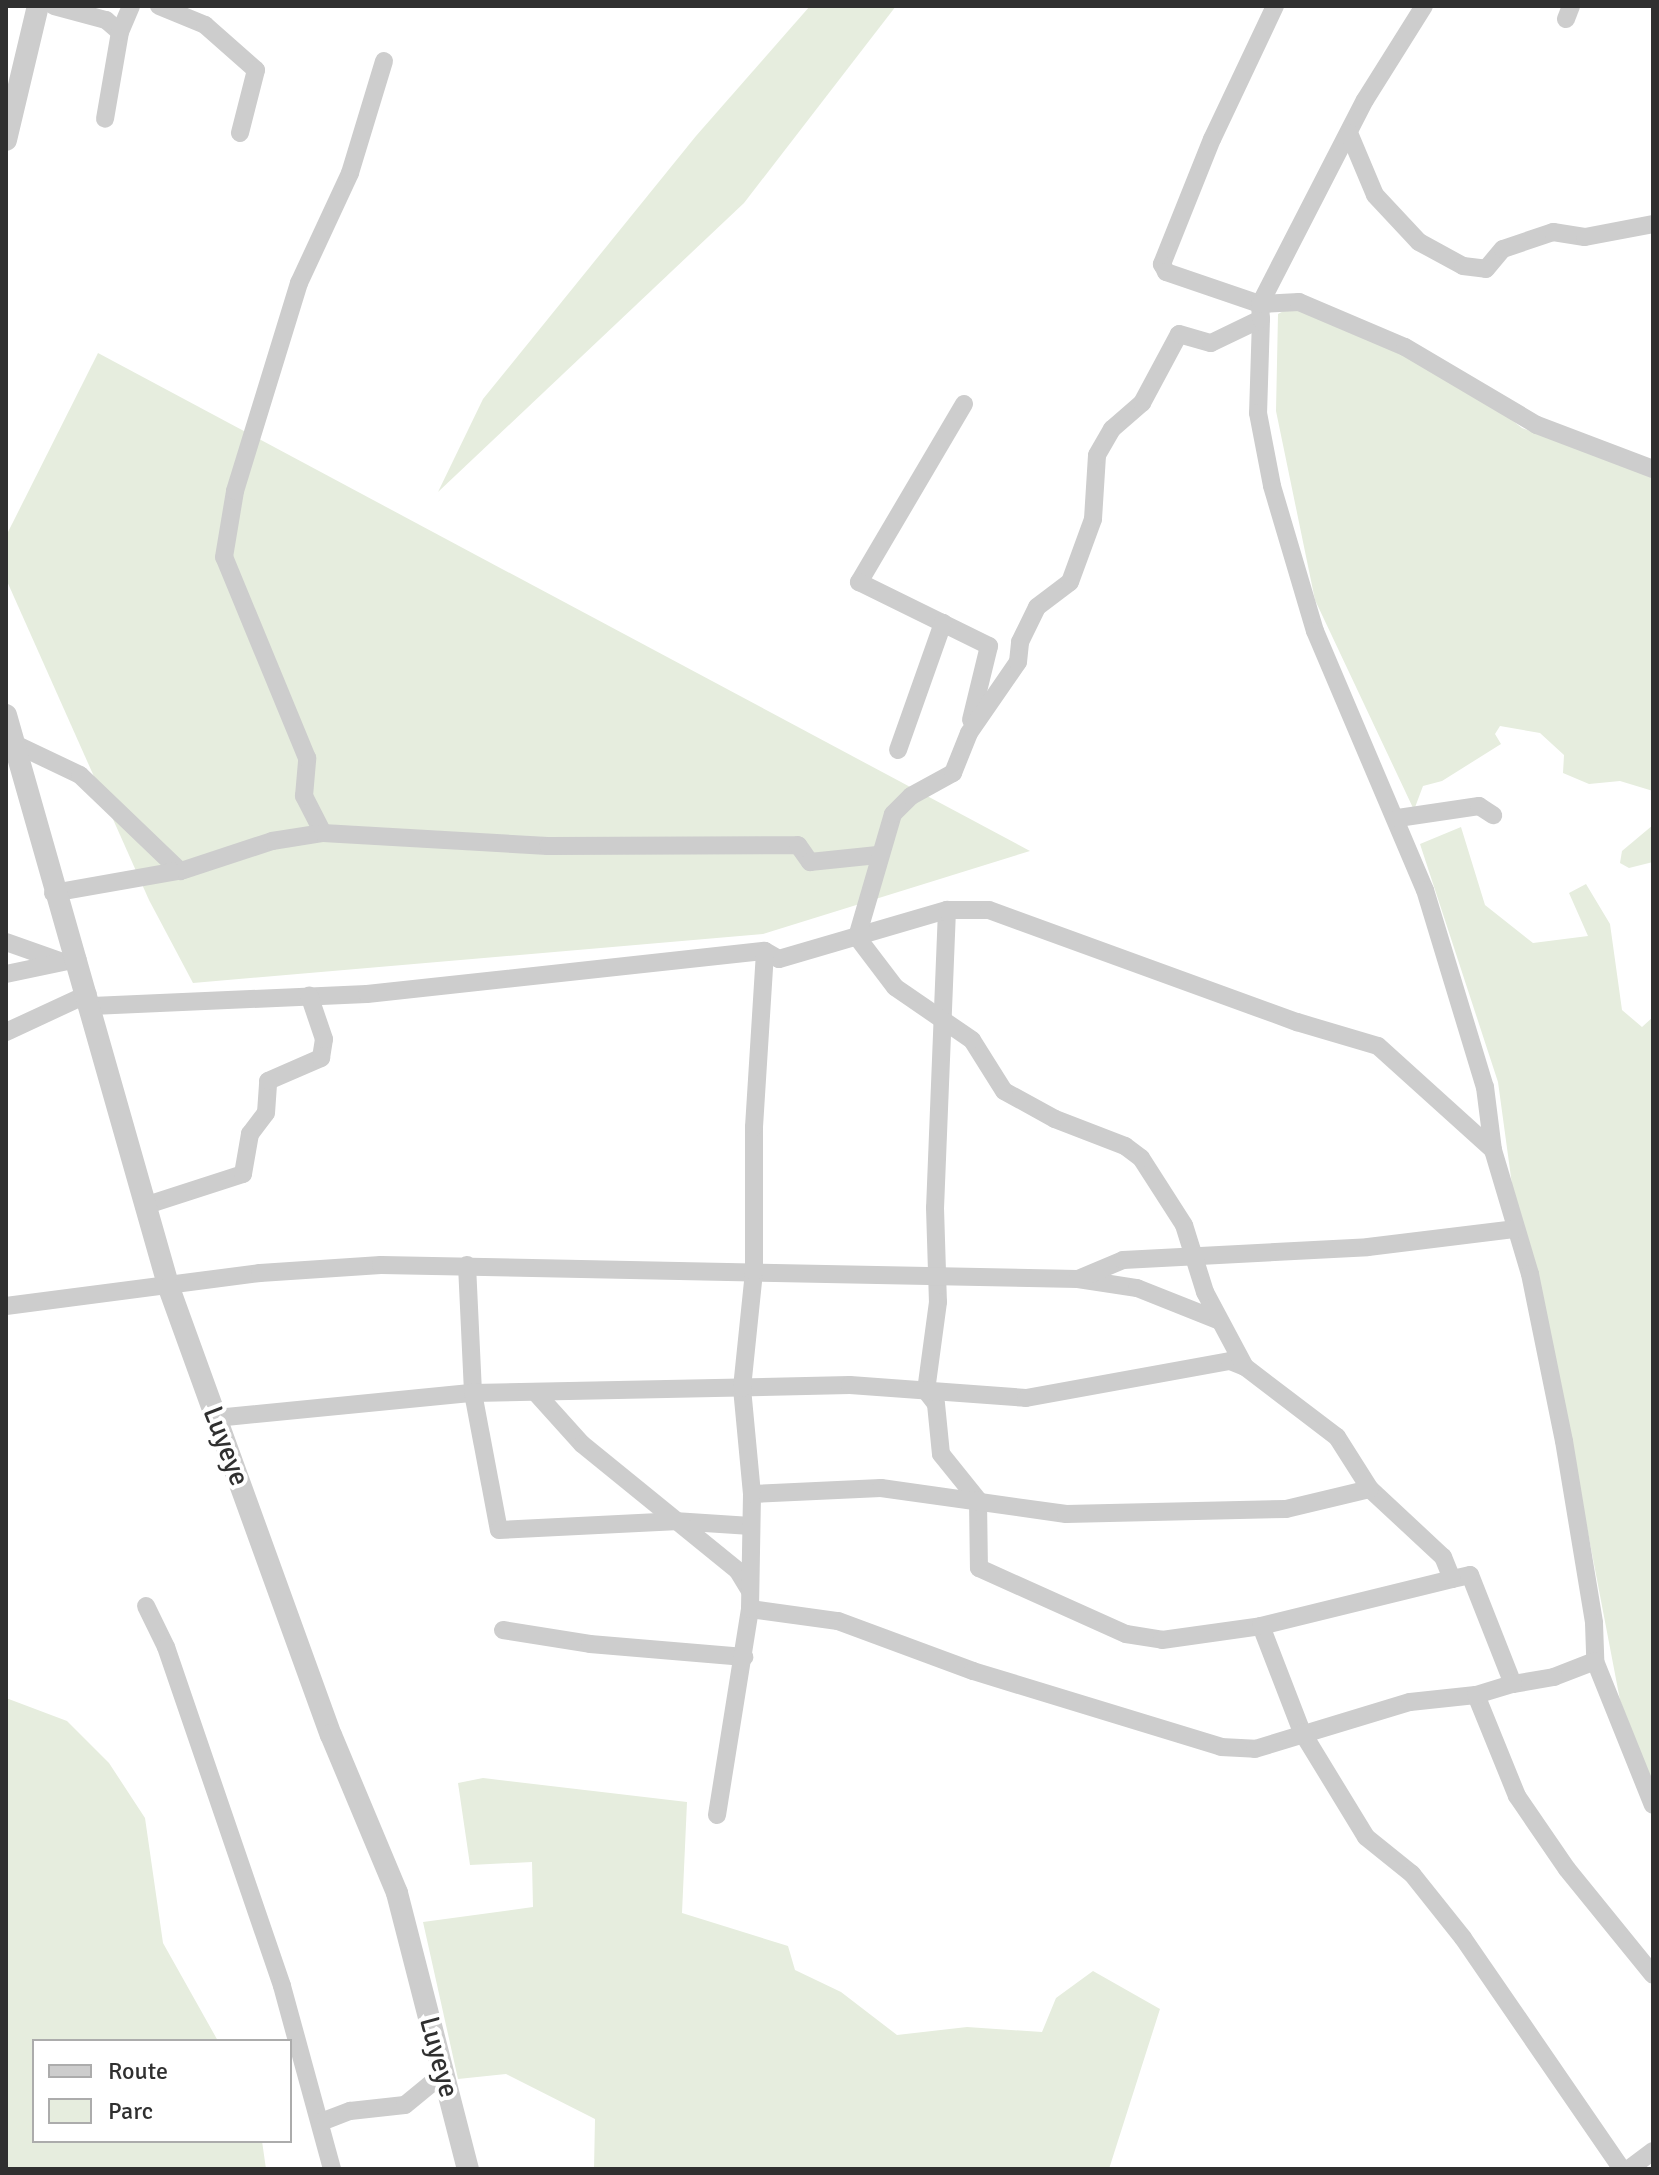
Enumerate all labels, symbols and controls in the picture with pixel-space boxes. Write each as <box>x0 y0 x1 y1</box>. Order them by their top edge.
street label: Luyeye <box>196 1402 256 1490</box>
street label: Luyeye <box>412 2013 466 2101</box>
legend <box>32 2039 292 2143</box>
text: Route <box>108 2056 168 2086</box>
text: Parc <box>108 2096 153 2126</box>

